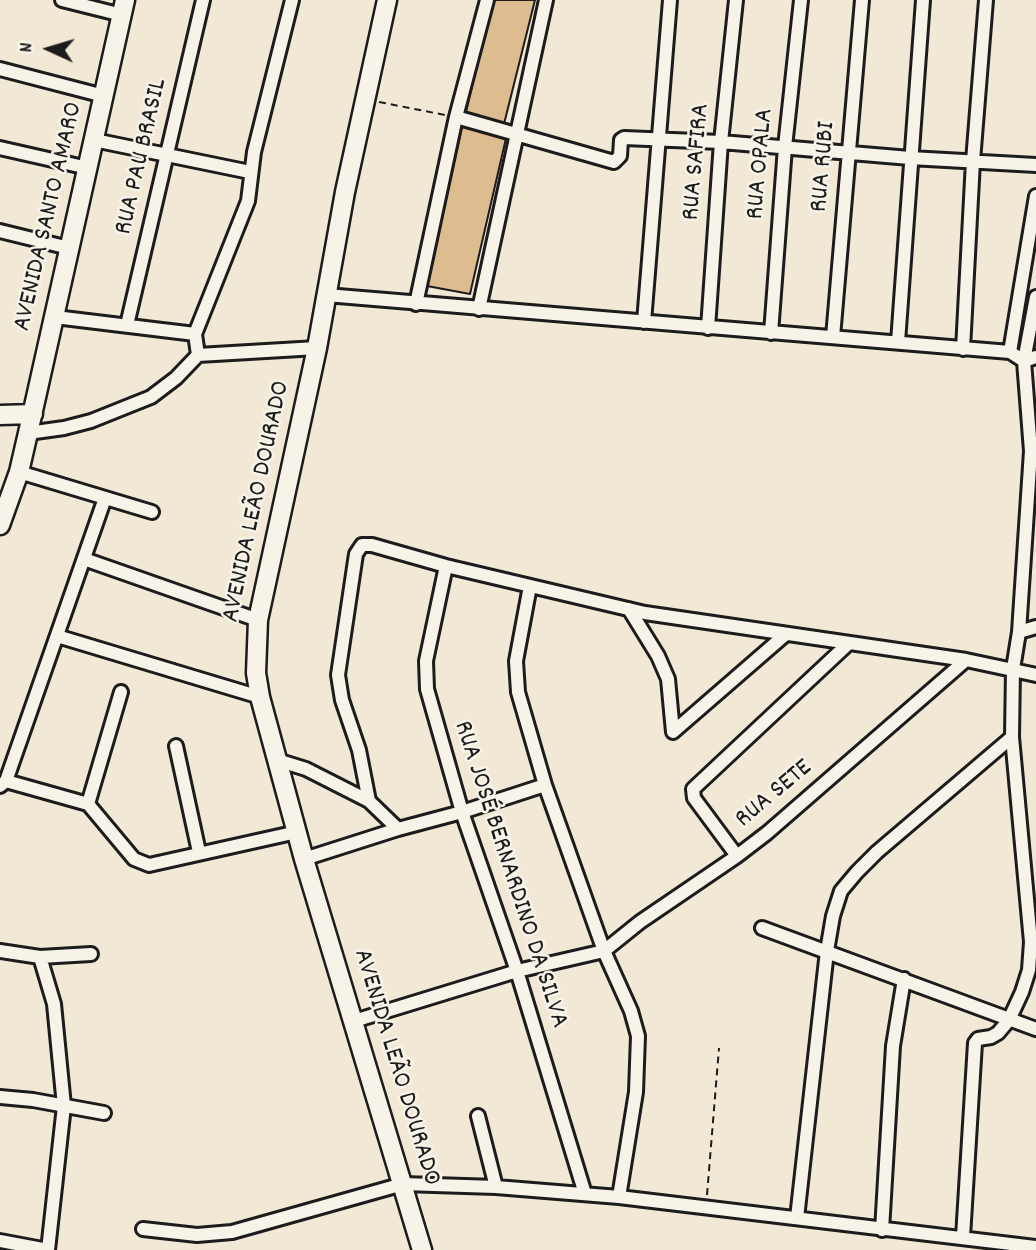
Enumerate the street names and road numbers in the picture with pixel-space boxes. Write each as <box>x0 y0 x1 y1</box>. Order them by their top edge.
street label: RUA PAU BRASIL <box>110 76 176 238</box>
street label: AVENIDA SANTO AMARO <box>8 100 92 334</box>
street label: RUA SAFIRA <box>677 102 719 222</box>
street label: RUA OPALA <box>742 107 782 221</box>
street label: RUA RUBI <box>805 120 845 214</box>
street label: AVENIDA LEÃO DOURADO <box>217 379 299 625</box>
street label: RUA JOSÉ BERNARDINO DA SILVA <box>445 717 573 1033</box>
street label: RUA SETE <box>730 754 820 836</box>
street label: AVENIDA LEÃO DOURADO <box>344 946 446 1190</box>

